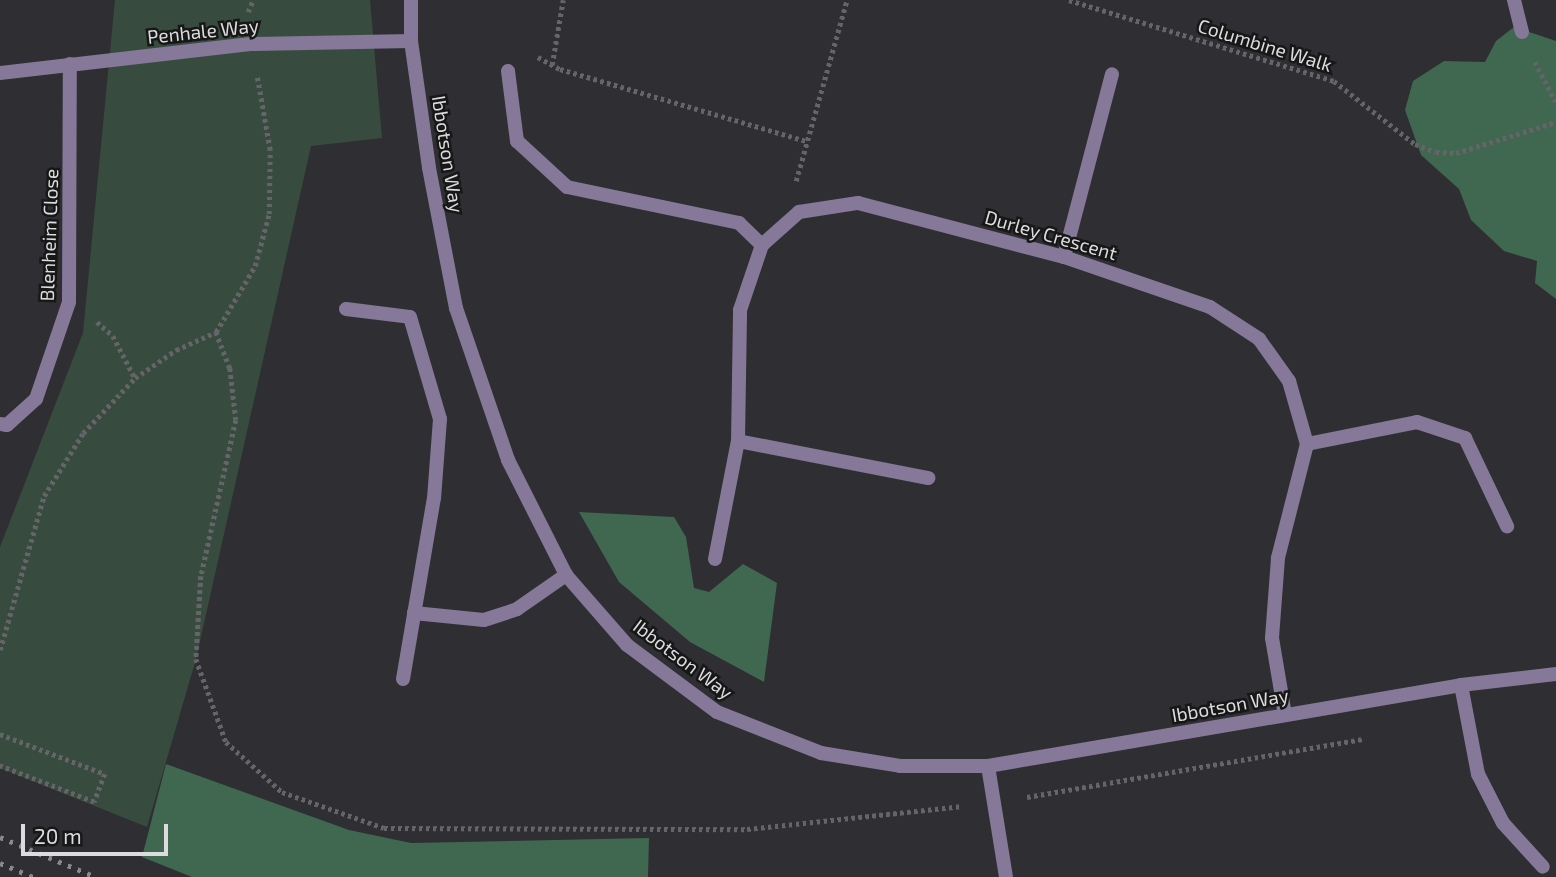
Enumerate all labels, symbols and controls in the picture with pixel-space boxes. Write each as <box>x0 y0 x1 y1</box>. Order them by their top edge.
street label: Penhale Way <box>146 14 260 48</box>
street label: Columbine Walk <box>1195 14 1335 76</box>
street label: Ibbotson Way <box>427 94 469 214</box>
street label: Blenheim Close <box>35 168 63 302</box>
street label: Durley Crescent <box>982 205 1120 265</box>
street label: Ibbotson Way <box>629 614 737 704</box>
street label: Ibbotson Way <box>1170 683 1290 727</box>
scale bar <box>24 810 172 854</box>
text: 20 m <box>34 823 82 848</box>

